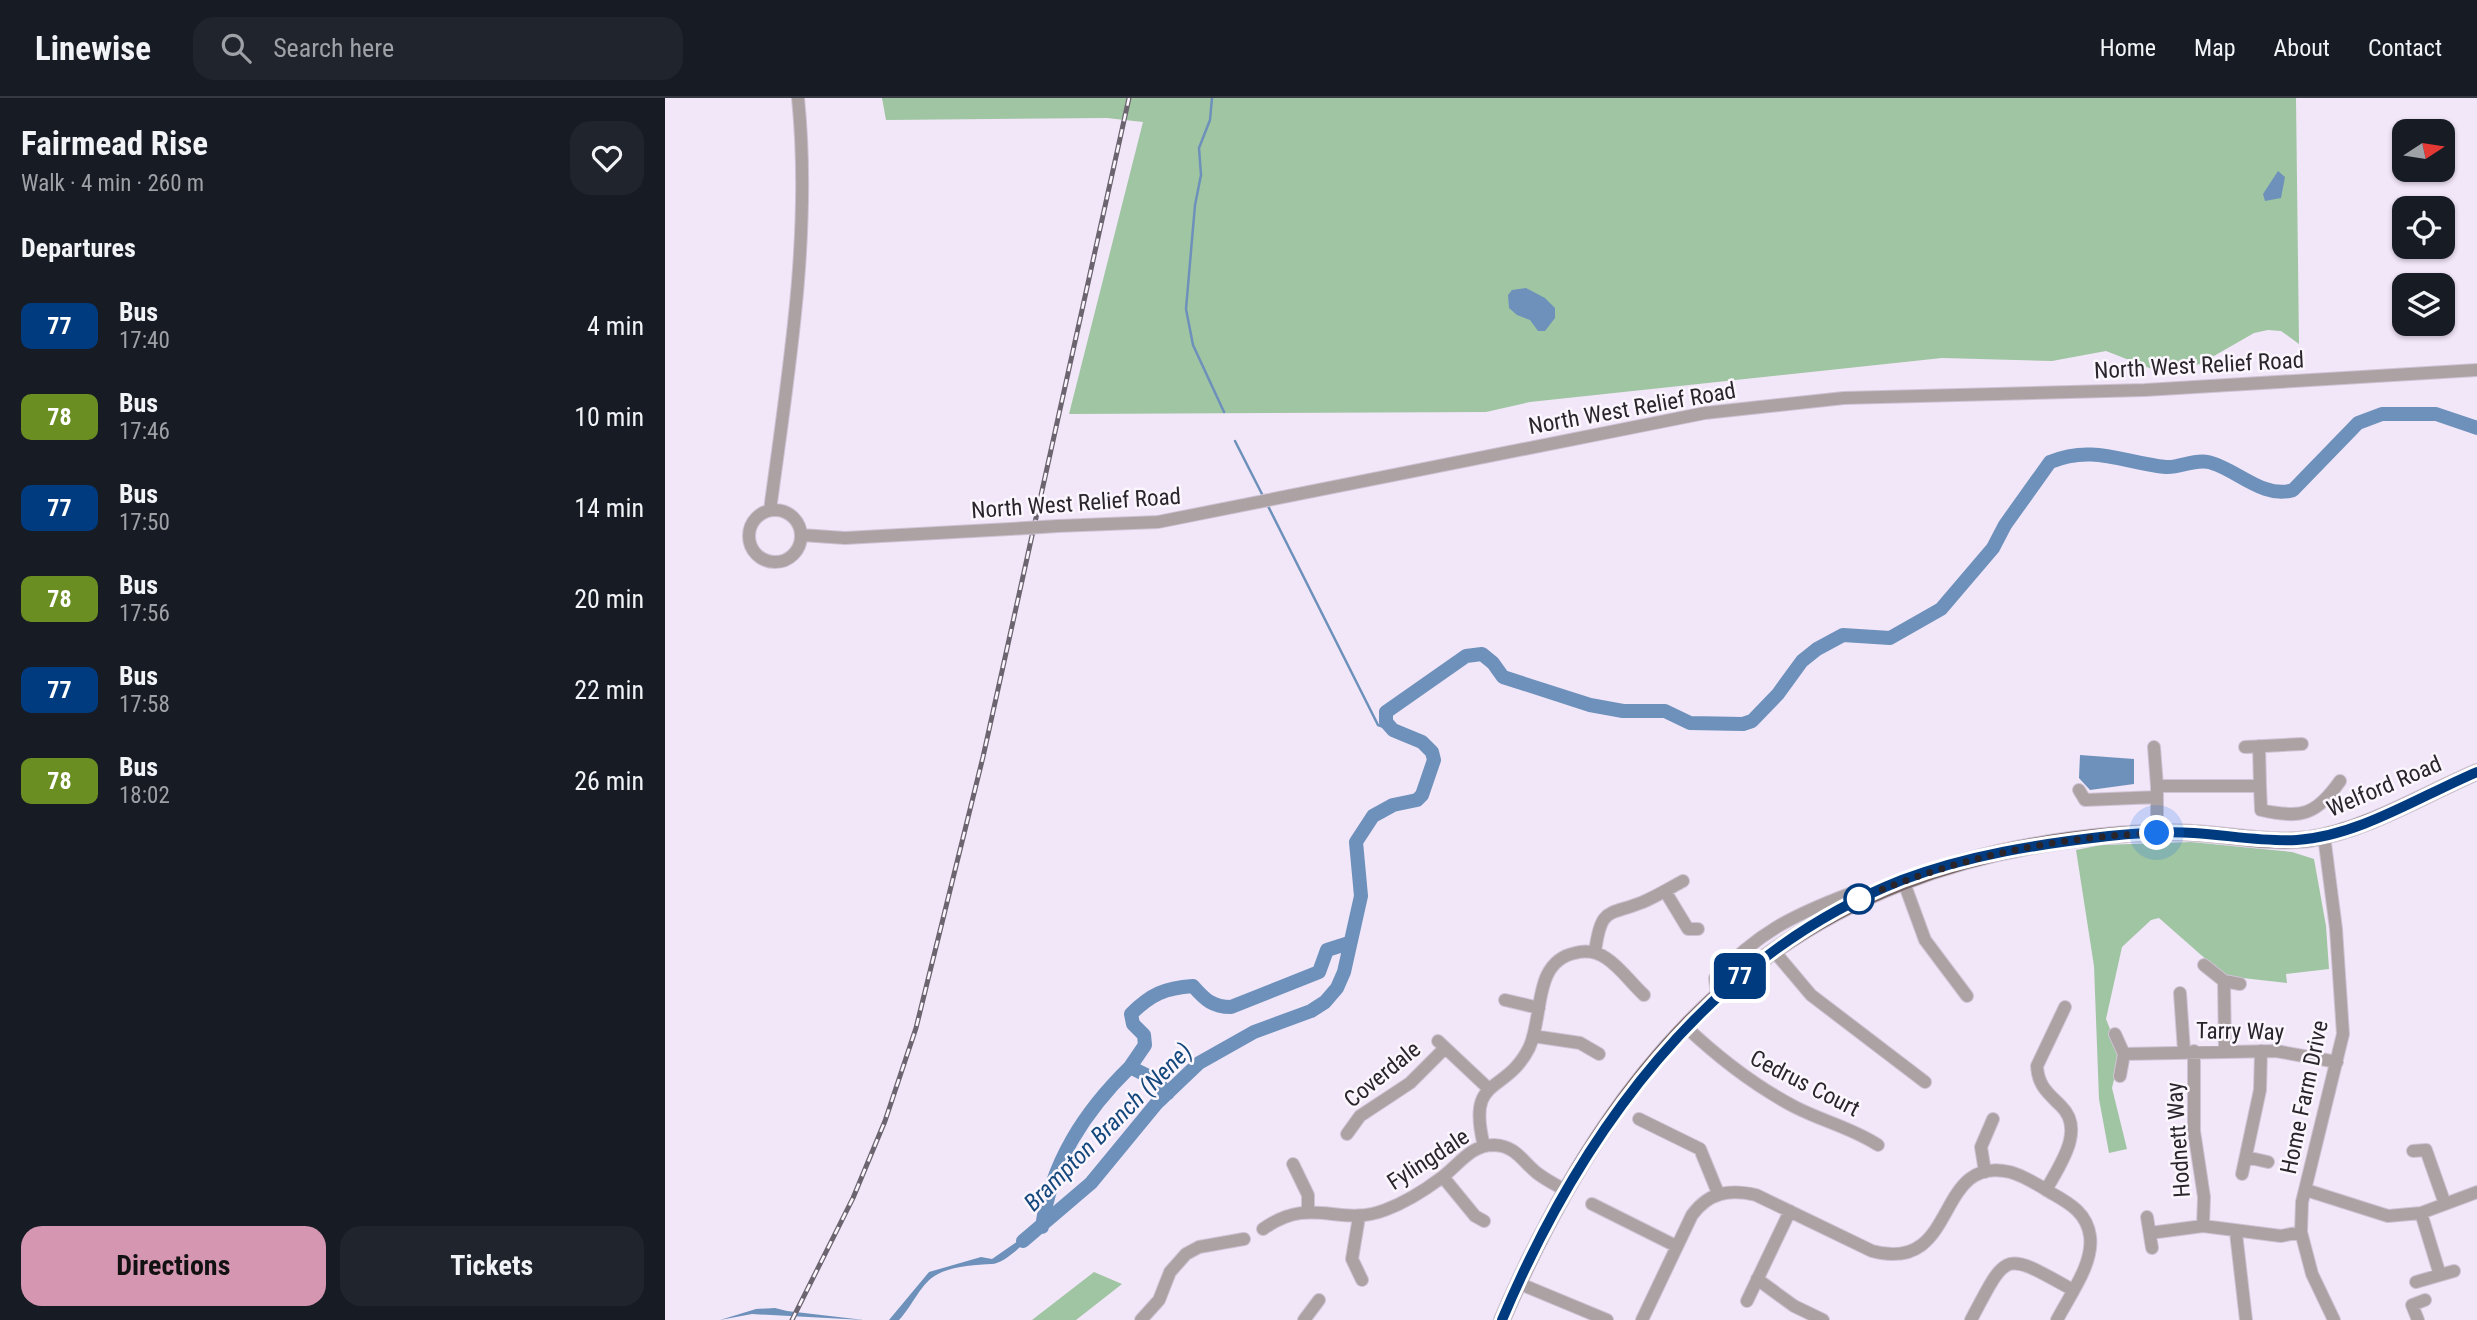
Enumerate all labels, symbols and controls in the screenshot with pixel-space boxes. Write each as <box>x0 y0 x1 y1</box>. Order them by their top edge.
search box <box>193 17 683 80</box>
text: Linewise <box>35 29 151 68</box>
icon: search <box>217 29 255 67</box>
text: Search here <box>273 33 394 63</box>
text: Home <box>2100 34 2156 62</box>
text: Map <box>2194 34 2236 62</box>
text: About <box>2274 34 2330 62</box>
text: Contact <box>2368 34 2442 62</box>
north arrow <box>2392 119 2455 182</box>
map controls <box>2392 119 2455 336</box>
button: heart <box>570 121 644 195</box>
text: Fairmead Rise <box>21 124 208 163</box>
text: Walk · 4 min · 260 m <box>21 170 204 197</box>
button: locate <box>2392 196 2455 259</box>
text: Departures <box>21 233 136 263</box>
button: layers <box>2392 273 2455 336</box>
text: Bus <box>119 297 158 327</box>
text: 4 min <box>587 311 644 341</box>
text: 77 <box>47 312 72 340</box>
text: 17:40 <box>119 327 170 354</box>
street label: North West Relief Road <box>2093 347 2305 384</box>
street label: North West Relief Road <box>1526 377 1738 440</box>
text: Bus <box>119 388 158 418</box>
text: 10 min <box>574 402 644 432</box>
text: 78 <box>47 403 72 431</box>
text: 17:46 <box>119 418 170 445</box>
text: Bus <box>119 479 158 509</box>
street label: North West Relief Road <box>970 483 1182 524</box>
text: 14 min <box>574 493 644 523</box>
text: 77 <box>47 494 72 522</box>
text: 17:50 <box>119 509 170 536</box>
text: Bus <box>119 570 158 600</box>
text: 20 min <box>574 584 644 614</box>
text: 78 <box>47 585 72 613</box>
text: 17:56 <box>119 600 170 627</box>
text: Bus <box>119 661 158 691</box>
text: 22 min <box>574 675 644 705</box>
text: 77 <box>47 676 72 704</box>
text: 17:58 <box>119 691 170 718</box>
street label: Welford Road <box>2323 750 2445 823</box>
text: Bus <box>119 752 158 782</box>
text: 26 min <box>574 766 644 796</box>
text: 78 <box>47 767 72 795</box>
text: 18:02 <box>119 782 170 809</box>
your location <box>2139 815 2174 850</box>
unlabelled marker <box>1844 884 1874 914</box>
line badge: 77 <box>1709 953 1771 999</box>
text: 77 <box>1728 962 1752 990</box>
street label: Tarry Way <box>2196 1017 2285 1046</box>
street label: Home Farm Drive <box>2275 1018 2334 1176</box>
street label: Coverdale <box>1339 1036 1426 1113</box>
water label: Brampton Branch (Nene) <box>1018 1037 1198 1217</box>
street label: Cedrus Court <box>1746 1044 1864 1123</box>
street label: Hodnett Way <box>2161 1081 2196 1199</box>
street label: Fylingdale <box>1382 1123 1474 1196</box>
button: Directions <box>21 1226 326 1306</box>
button: Tickets <box>340 1226 644 1306</box>

